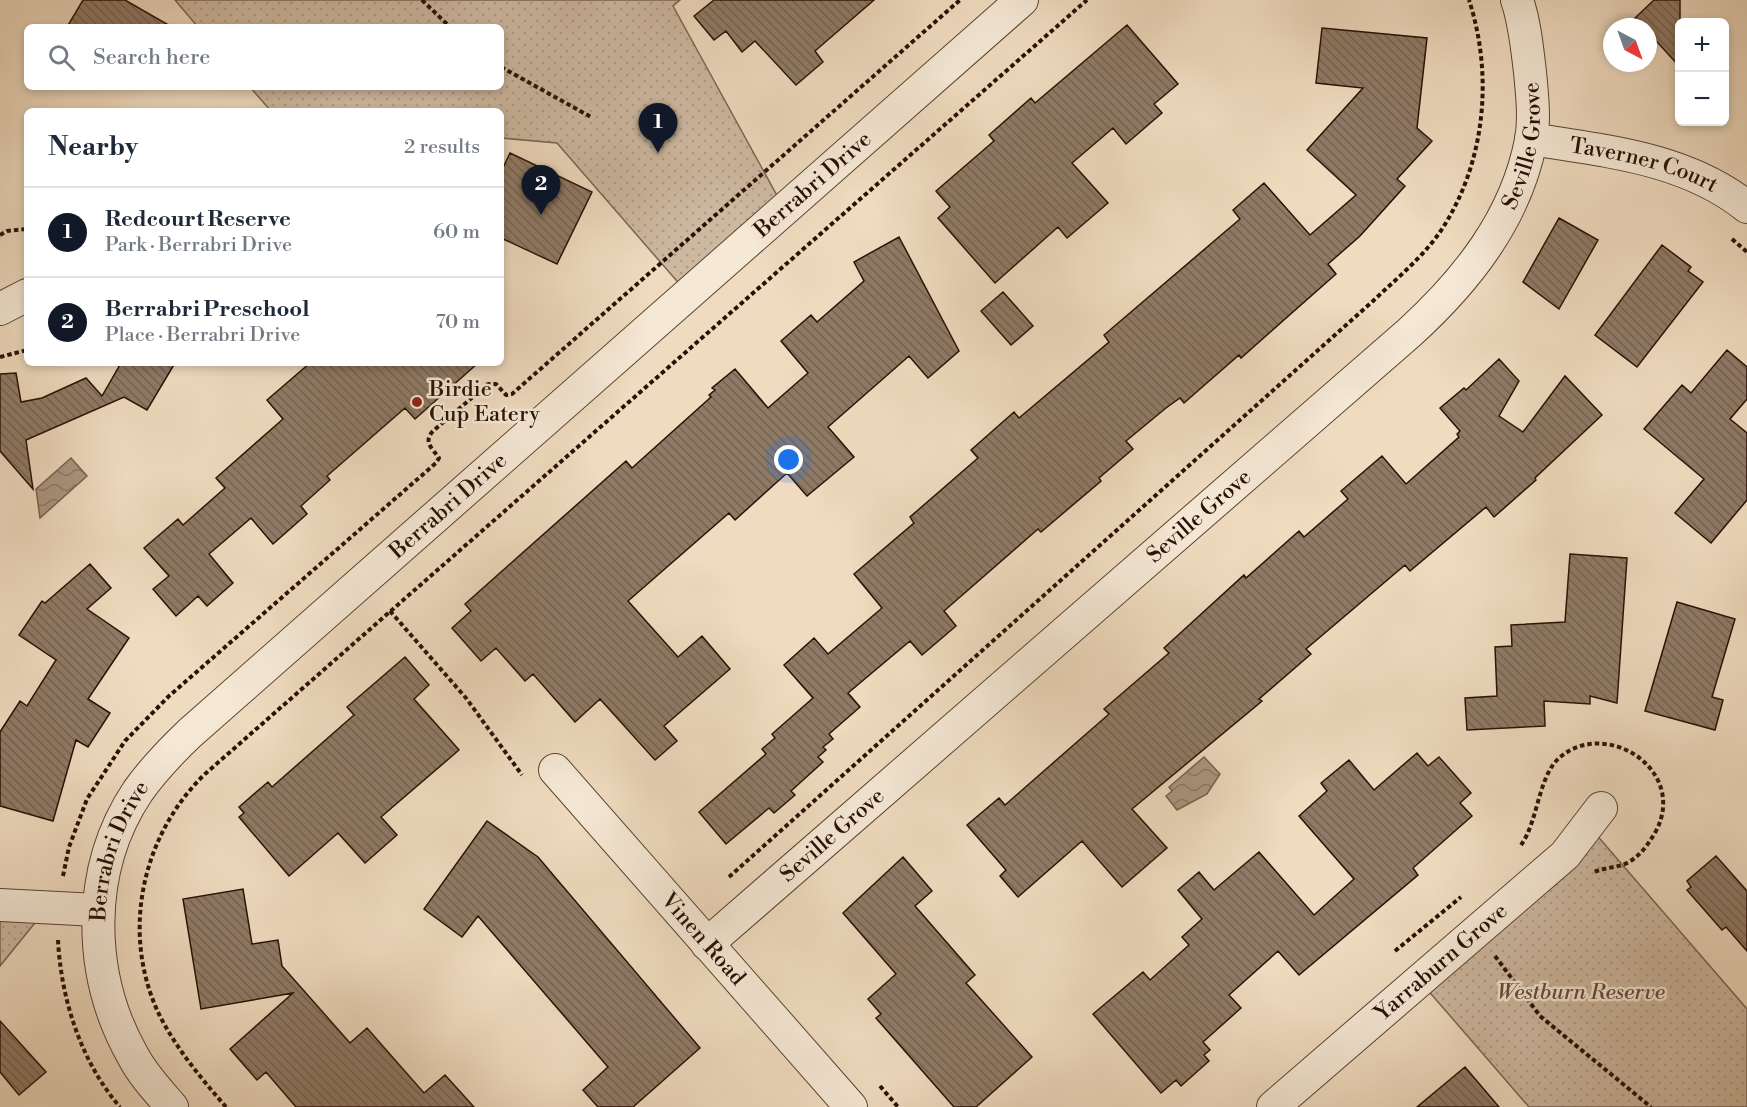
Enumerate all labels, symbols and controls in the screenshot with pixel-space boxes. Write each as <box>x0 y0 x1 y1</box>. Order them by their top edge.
north arrow <box>1603 18 1657 72</box>
map controls <box>1675 18 1729 126</box>
button: + <box>1675 18 1729 72</box>
search box <box>24 24 504 90</box>
icon: search <box>45 41 78 74</box>
text: Search here <box>93 44 210 71</box>
button: − <box>1675 72 1729 126</box>
street label: Seville Grove <box>1496 81 1547 214</box>
pin: 1 <box>638 104 678 153</box>
street label: Berrabri Drive <box>748 126 877 244</box>
text: Nearby <box>48 131 138 163</box>
street label: Taverner Court <box>1568 132 1723 199</box>
text: 2 results <box>404 135 480 160</box>
pin: 2 <box>522 166 560 215</box>
text: Redcourt Reserve <box>105 206 291 233</box>
text: 1 <box>63 220 72 245</box>
text: 60 m <box>433 220 480 245</box>
text: Park · Berrabri Drive <box>105 233 292 258</box>
text: Berrabri Preschool <box>105 296 310 323</box>
text: 2 <box>61 310 74 335</box>
text: 70 m <box>436 310 480 335</box>
text: Place · Berrabri Drive <box>105 323 300 348</box>
place label: Birdie Cup Eatery <box>428 376 540 428</box>
marker: Birdie Cup Eatery <box>410 395 424 409</box>
your location <box>774 445 803 474</box>
street label: Berrabri Drive <box>383 447 512 565</box>
street label: Seville Grove <box>1141 463 1257 569</box>
street label: Berrabri Drive <box>85 775 155 923</box>
street label: Seville Grove <box>774 782 890 888</box>
street label: Vinen Road <box>655 886 752 991</box>
street label: Yarraburn Grove <box>1368 897 1513 1027</box>
park label: Westburn Reserve <box>1497 979 1665 1006</box>

